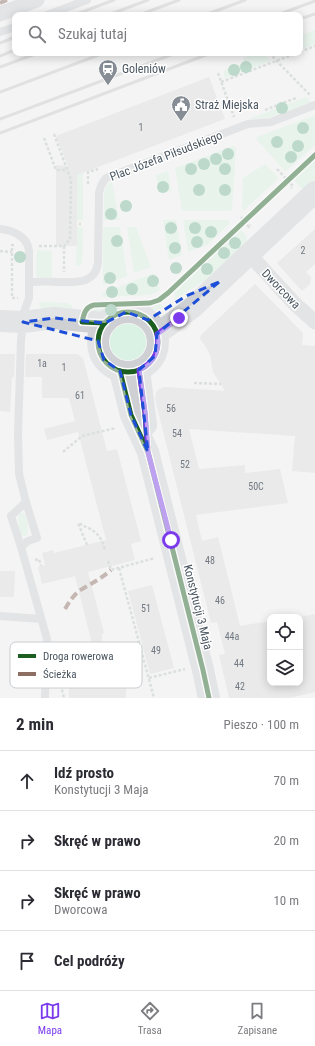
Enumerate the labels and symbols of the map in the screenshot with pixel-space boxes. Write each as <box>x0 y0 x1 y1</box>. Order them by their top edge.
station icon: Goleniów <box>97 58 119 86</box>
place label: Goleniów <box>122 62 166 76</box>
public building icon: Straż Miejska <box>170 94 192 122</box>
place label: Straż Miejska <box>195 98 259 112</box>
house number: 1 <box>139 122 143 133</box>
street label: Plac Józefa Piłsudskiego <box>108 128 224 184</box>
house number: 2 <box>301 245 306 256</box>
street label: Dworcowa <box>259 266 303 312</box>
route end <box>170 309 188 327</box>
house number: 1a <box>37 358 47 369</box>
house number: 1 <box>62 362 66 373</box>
house number: 61 <box>75 390 85 401</box>
house number: 56 <box>166 403 176 414</box>
house number: 54 <box>172 428 182 439</box>
house number: 52 <box>180 459 190 470</box>
house number: 50C <box>248 481 264 492</box>
route start <box>162 531 180 549</box>
house number: 48 <box>205 555 215 566</box>
street label: Konstytucji 3 Maja <box>181 563 215 651</box>
house number: 46 <box>215 595 225 606</box>
house number: 51 <box>141 603 151 614</box>
house number: 44a <box>225 631 240 642</box>
legend <box>10 642 142 688</box>
house number: 49 <box>151 645 161 656</box>
text: Droga rowerowa <box>43 650 114 663</box>
house number: 44 <box>234 658 244 669</box>
text: Ścieżka <box>43 668 77 681</box>
house number: 42 <box>235 681 245 692</box>

